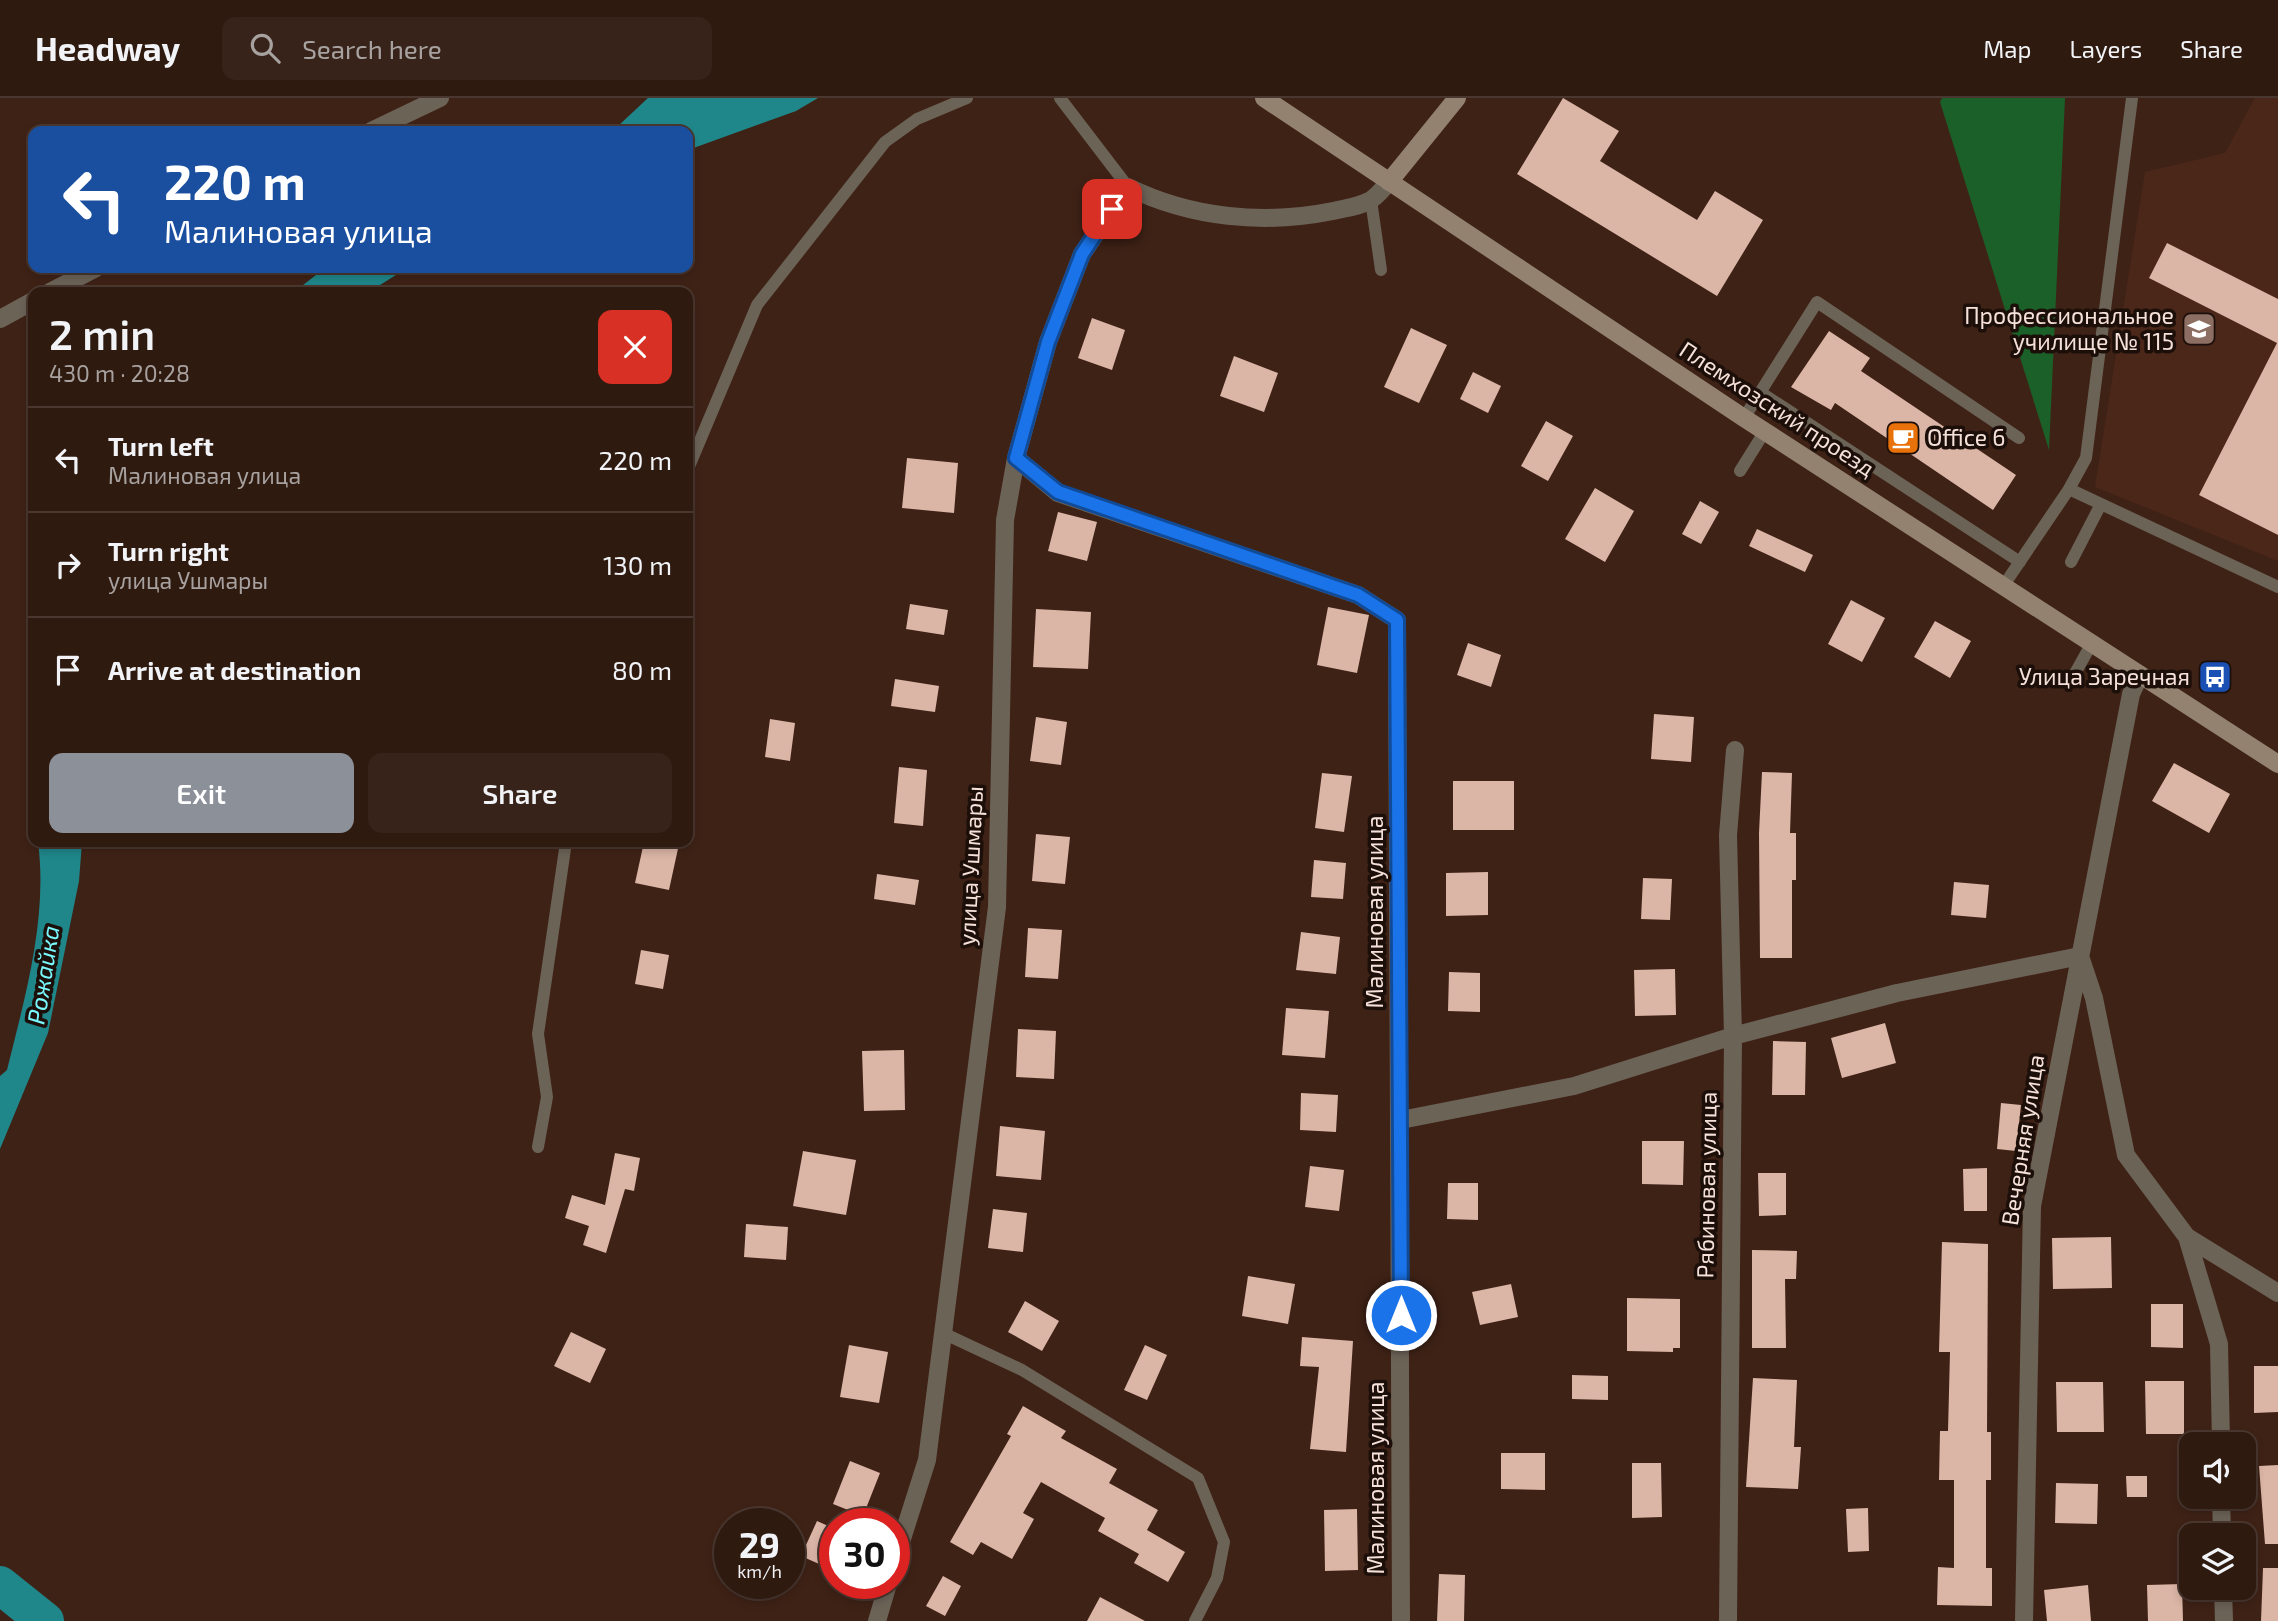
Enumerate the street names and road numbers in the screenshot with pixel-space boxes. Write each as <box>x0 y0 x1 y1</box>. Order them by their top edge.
street label: Племхозский проезд <box>1675 335 1880 482</box>
street label: улица Ушмары <box>952 785 989 947</box>
street label: Малиновая улица <box>1360 815 1389 1009</box>
street label: Вечерняя улица <box>1995 1052 2050 1227</box>
street label: Рябиновая улица <box>1690 1091 1723 1279</box>
street label: Малиновая улица <box>1361 1381 1390 1575</box>

